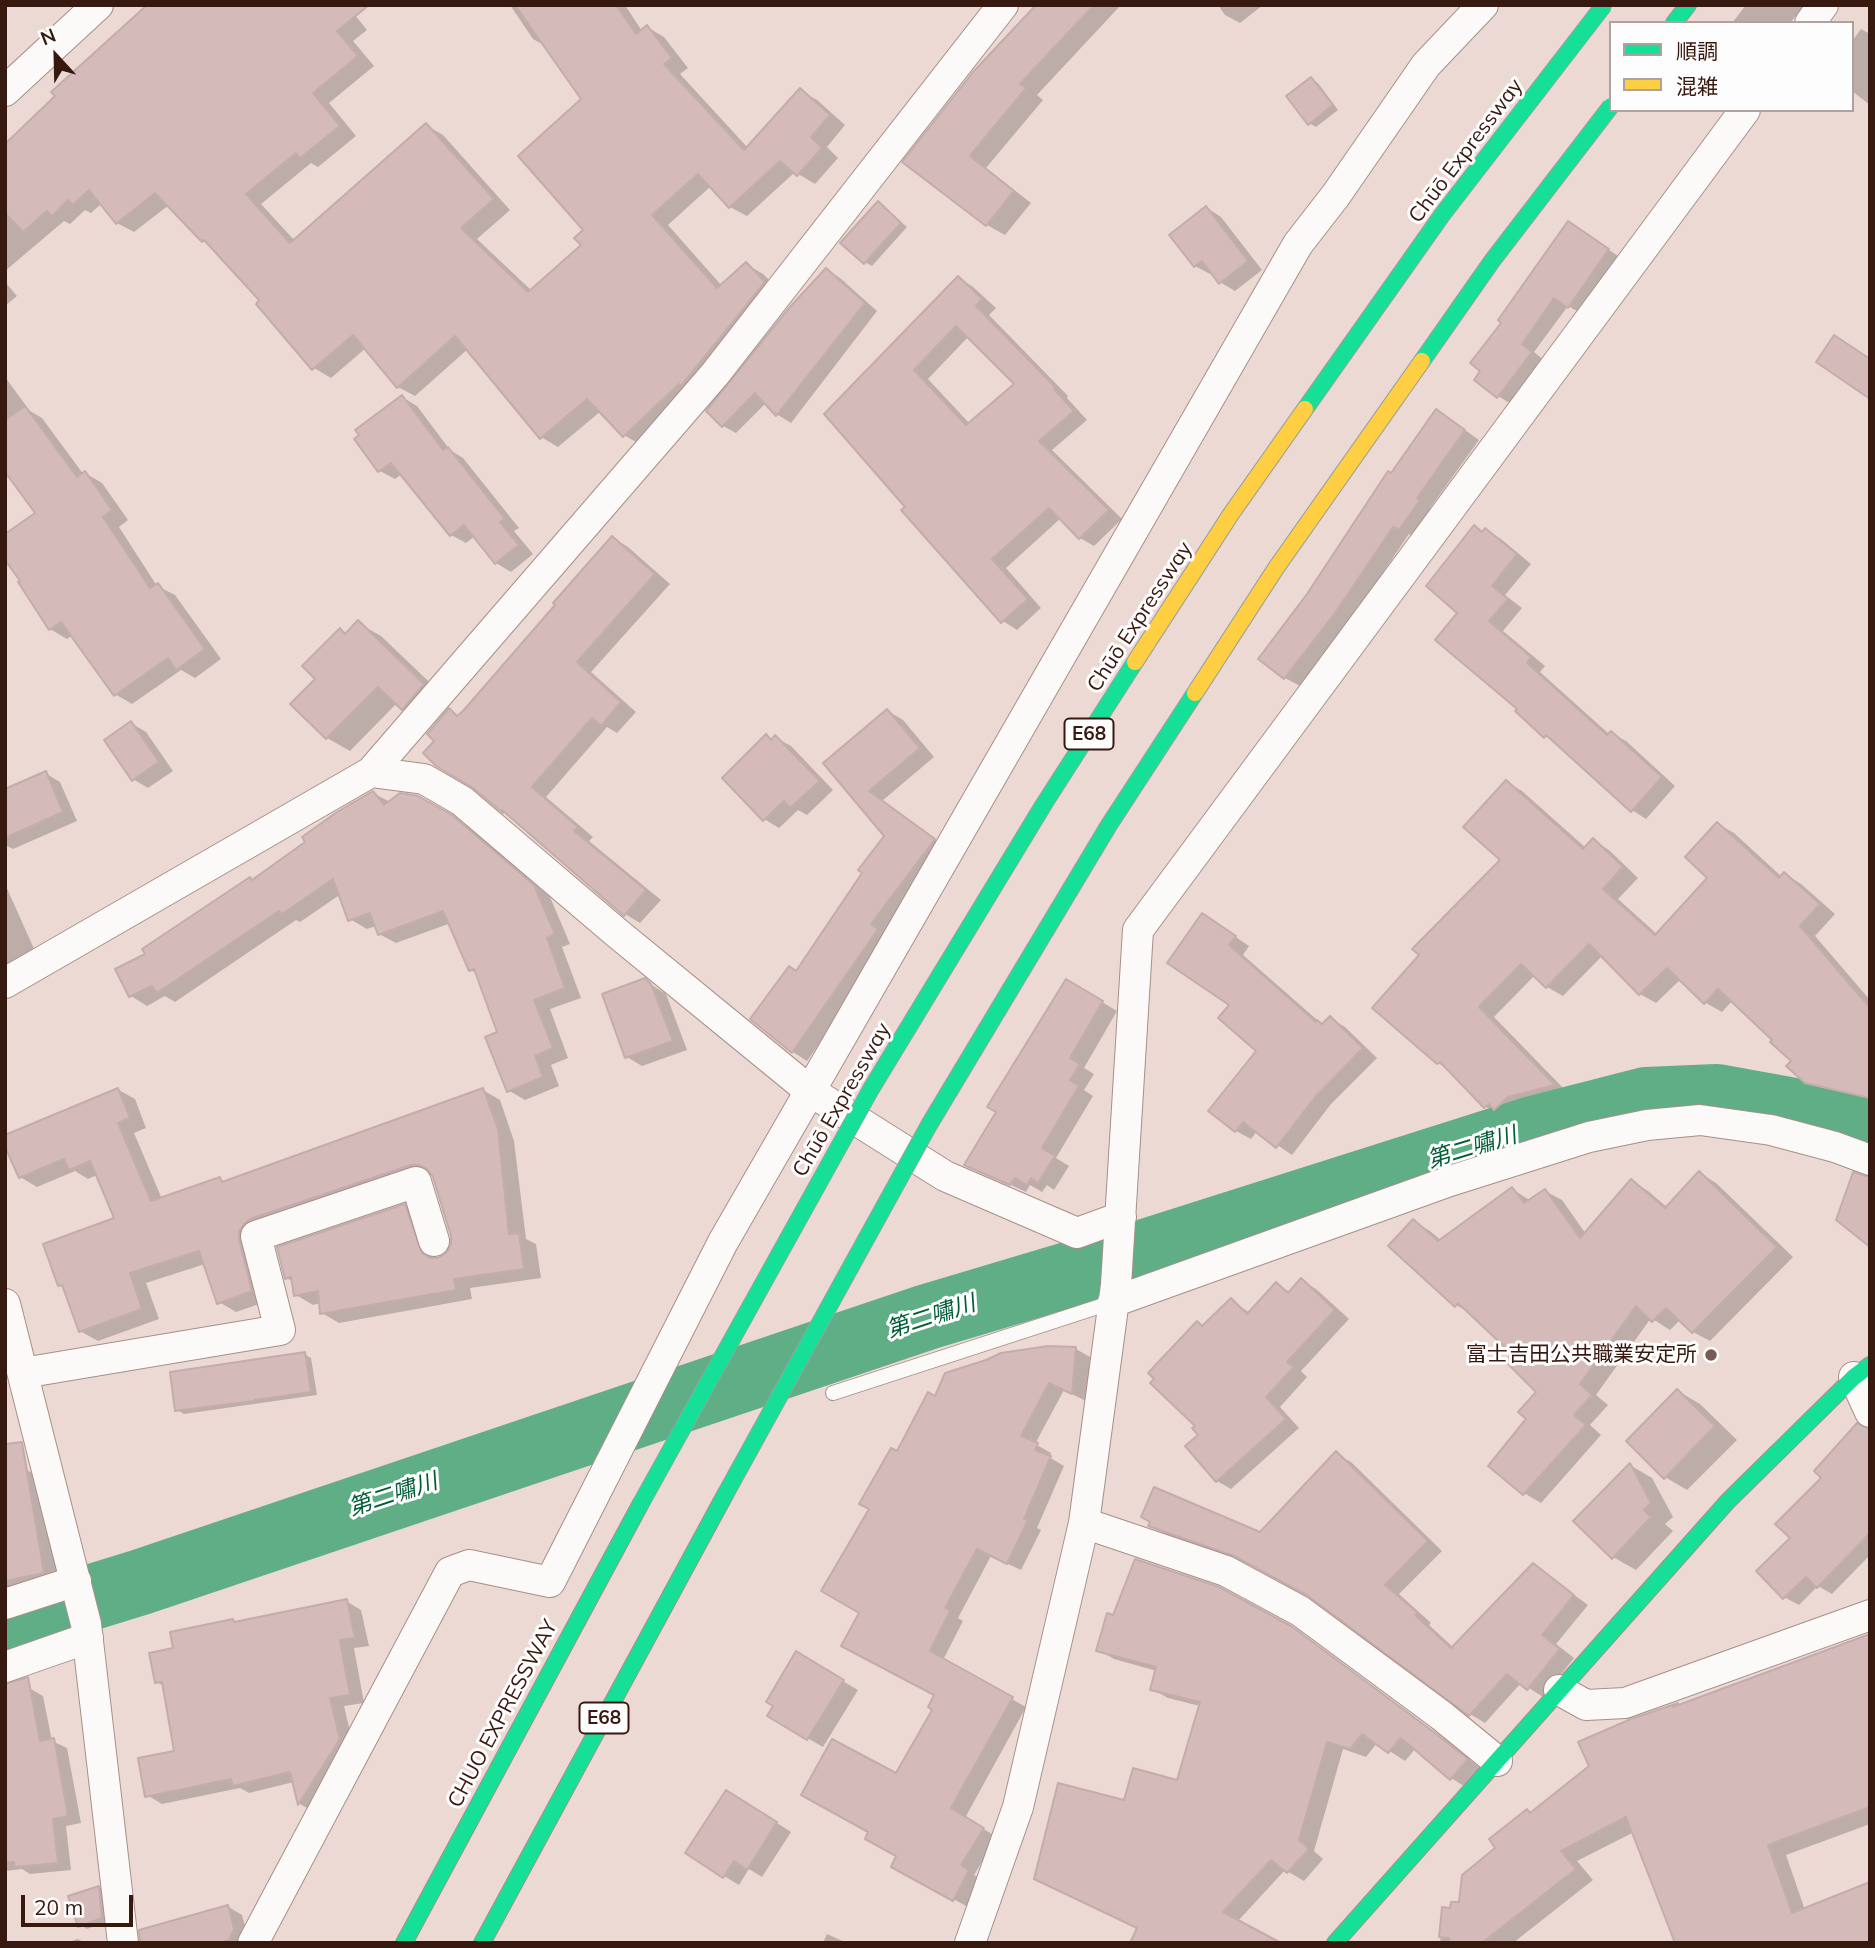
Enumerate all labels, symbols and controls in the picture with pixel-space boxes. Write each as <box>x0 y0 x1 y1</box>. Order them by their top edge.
north arrow <box>21 21 91 91</box>
legend <box>1609 21 1854 112</box>
text: N <box>37 23 59 50</box>
text: 順調 <box>1676 38 1718 64</box>
text: 混雑 <box>1676 73 1718 99</box>
street label: Chūō Expressway <box>1404 74 1528 228</box>
street label: Chūō Expressway <box>1082 537 1198 697</box>
road number: E68 <box>1064 719 1114 750</box>
street label: Chūō Expressway <box>788 1019 896 1181</box>
water label: 第二嘯川 <box>1424 1121 1520 1175</box>
water label: 第二嘯川 <box>883 1290 979 1344</box>
place label: 富士吉田公共職業安定所 <box>1466 1342 1697 1368</box>
marker: 富士吉田公共職業安定所 <box>1703 1347 1719 1363</box>
water label: 第二嘯川 <box>345 1468 441 1522</box>
street label: CHUO EXPRESSWAY <box>443 1616 563 1812</box>
road number: E68 <box>580 1702 628 1734</box>
scale bar <box>24 1882 136 1926</box>
text: 20 m <box>34 1894 83 1920</box>

